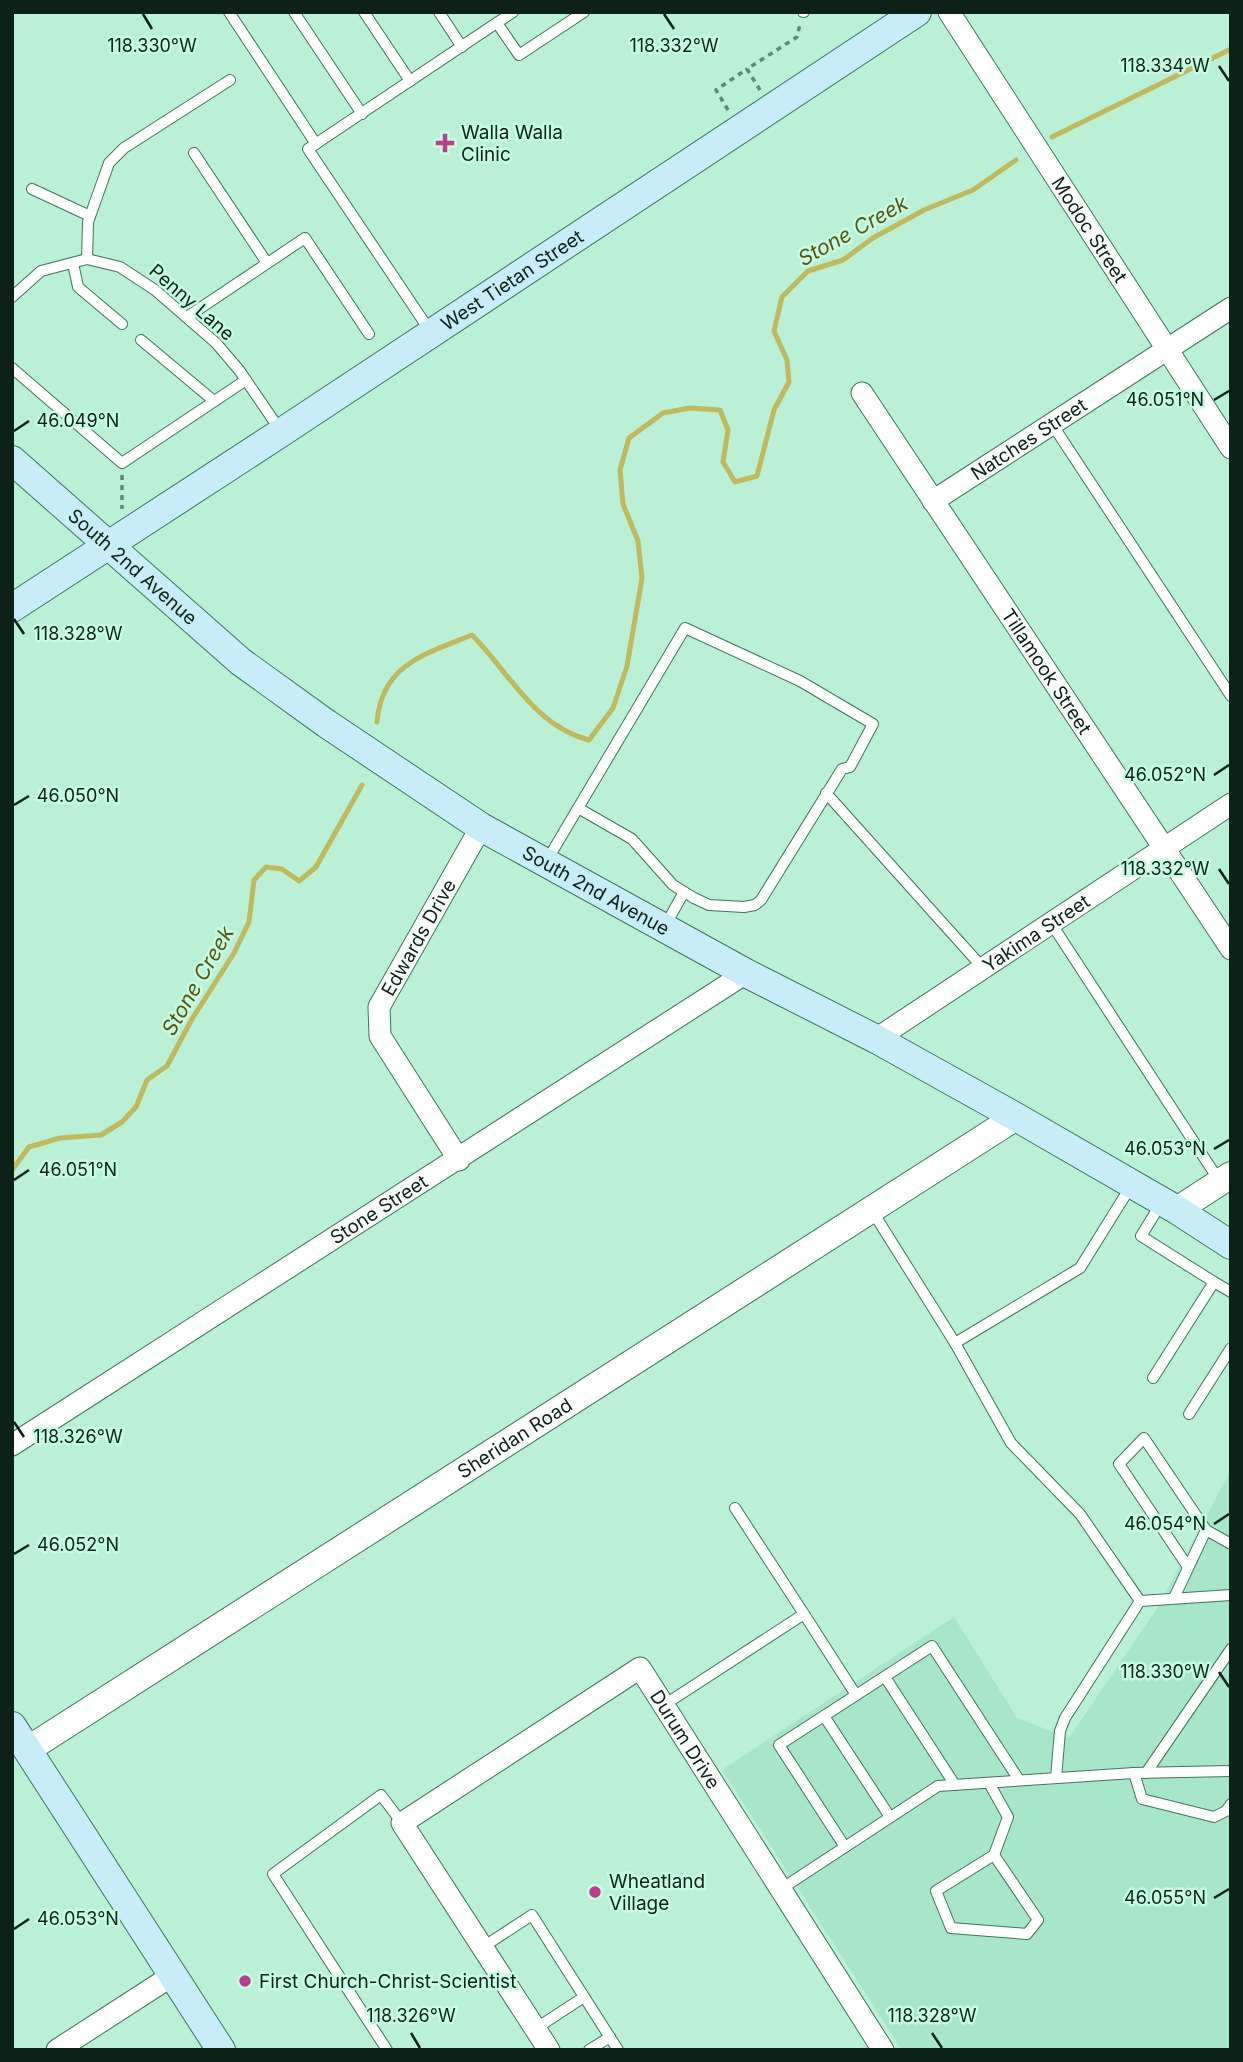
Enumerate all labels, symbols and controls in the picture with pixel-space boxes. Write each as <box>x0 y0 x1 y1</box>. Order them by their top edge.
text: 118.330°W <box>107 35 197 56</box>
text: 118.332°W <box>629 35 719 56</box>
text: 118.334°W <box>1120 55 1210 76</box>
place label: Walla Walla Clinic <box>461 121 563 166</box>
marker: Walla Walla Clinic <box>435 133 455 153</box>
street label: Modoc Street <box>1047 173 1132 287</box>
water label: Stone Creek <box>793 190 912 271</box>
street label: West Tietan Street <box>437 225 588 336</box>
street label: Penny Lane <box>144 259 239 346</box>
text: 46.051°N <box>1126 389 1204 410</box>
street label: Natches Street <box>967 394 1091 485</box>
text: 46.049°N <box>37 410 119 431</box>
street label: South 2nd Avenue <box>63 504 202 630</box>
street label: Tillamook Street <box>996 605 1096 739</box>
text: 118.328°W <box>34 623 123 644</box>
text: 46.052°N <box>1124 764 1206 785</box>
text: 46.050°N <box>37 785 119 806</box>
street label: South 2nd Avenue <box>518 841 673 941</box>
text: 118.332°W <box>1120 858 1210 879</box>
street label: Edwards Drive <box>377 875 461 1000</box>
street label: Yakima Street <box>978 890 1094 977</box>
water label: Stone Creek <box>156 921 239 1040</box>
text: 46.053°N <box>1124 1138 1206 1159</box>
text: 46.051°N <box>39 1159 117 1180</box>
street label: Stone Street <box>326 1170 432 1249</box>
street label: Sheridan Road <box>453 1393 576 1483</box>
text: 118.326°W <box>33 1426 123 1447</box>
text: 46.054°N <box>1124 1513 1206 1534</box>
text: 46.052°N <box>37 1534 119 1555</box>
text: 118.330°W <box>1120 1661 1210 1682</box>
street label: Durum Drive <box>645 1686 725 1793</box>
place label: Wheatland Village <box>609 1870 705 1915</box>
marker: Wheatland Village <box>587 1884 603 1900</box>
text: 46.055°N <box>1124 1887 1206 1908</box>
text: 46.053°N <box>37 1908 119 1929</box>
place label: First Church-Christ-Scientist <box>259 1970 516 1993</box>
marker: First Church-Christ-Scientist <box>237 1973 253 1989</box>
text: 118.326°W <box>366 2005 456 2026</box>
text: 118.328°W <box>888 2005 977 2026</box>

